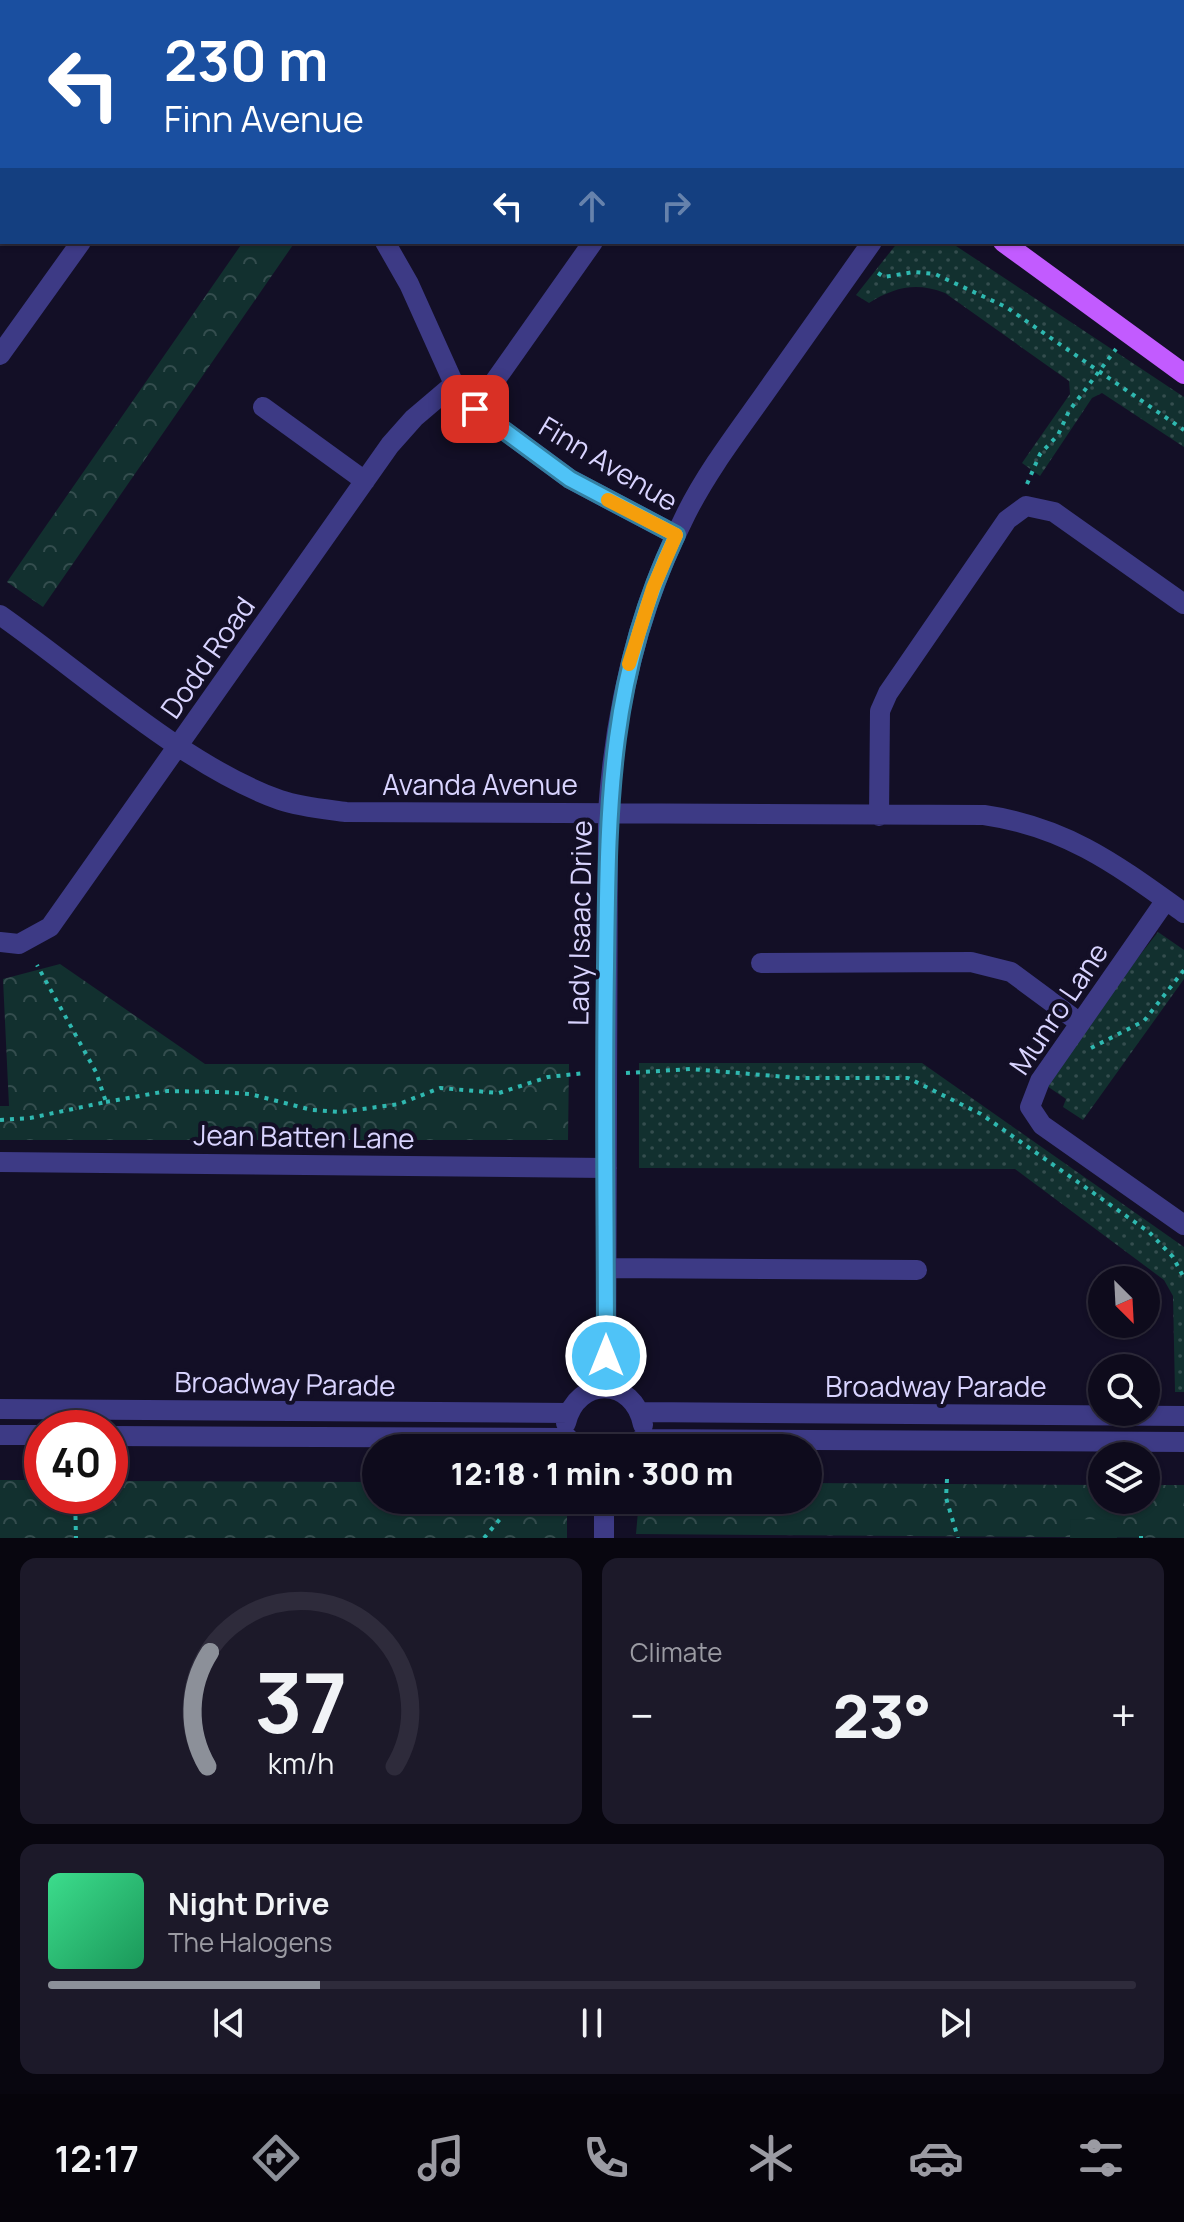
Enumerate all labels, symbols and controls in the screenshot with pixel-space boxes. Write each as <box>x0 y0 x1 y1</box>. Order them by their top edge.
text: 230 m <box>164 21 328 98</box>
icon: left <box>32 32 136 136</box>
text: Finn Avenue <box>164 94 364 143</box>
icon: left <box>486 184 530 228</box>
icon: ahead <box>570 184 614 228</box>
icon: right <box>654 184 698 228</box>
pin <box>441 375 509 443</box>
icon: arrive <box>453 387 497 431</box>
street label: Finn Avenue <box>533 407 685 519</box>
street label: Dodd Road <box>151 589 263 725</box>
street label: Avanda Avenue <box>382 765 578 803</box>
street label: Lady Isaac Drive <box>558 820 600 1026</box>
street label: Munro Lane <box>1000 935 1116 1081</box>
street label: Jean Batten Lane <box>193 1115 415 1157</box>
north arrow <box>1088 1266 1160 1338</box>
map controls <box>1088 1266 1160 1514</box>
position arrow <box>564 1314 648 1398</box>
button: search <box>1088 1354 1160 1426</box>
street label: Broadway Parade <box>174 1362 396 1404</box>
street label: Broadway Parade <box>825 1367 1047 1405</box>
speed limit sign: 40 <box>24 1410 128 1514</box>
button: layers <box>1088 1442 1160 1514</box>
text: 12:18 · 1 min · 300 m <box>451 1453 733 1494</box>
text: Climate <box>630 1634 722 1670</box>
text: 37 <box>255 1644 347 1758</box>
text: 23° <box>833 1674 932 1756</box>
text: − <box>630 1685 654 1745</box>
text: + <box>1111 1685 1136 1745</box>
text: km/h <box>268 1744 334 1783</box>
text: Night Drive <box>168 1883 330 1924</box>
text: The Halogens <box>168 1924 332 1960</box>
icon: previous <box>207 2001 251 2045</box>
icon: pause <box>570 2001 614 2045</box>
icon: next <box>933 2001 977 2045</box>
icon: directions <box>248 2130 304 2186</box>
icon: music <box>413 2130 469 2186</box>
icon: phone <box>578 2130 634 2186</box>
icon: climate <box>743 2130 799 2186</box>
icon: car <box>908 2130 964 2186</box>
icon: filters <box>1073 2130 1129 2186</box>
text: 12:17 <box>55 2134 139 2183</box>

